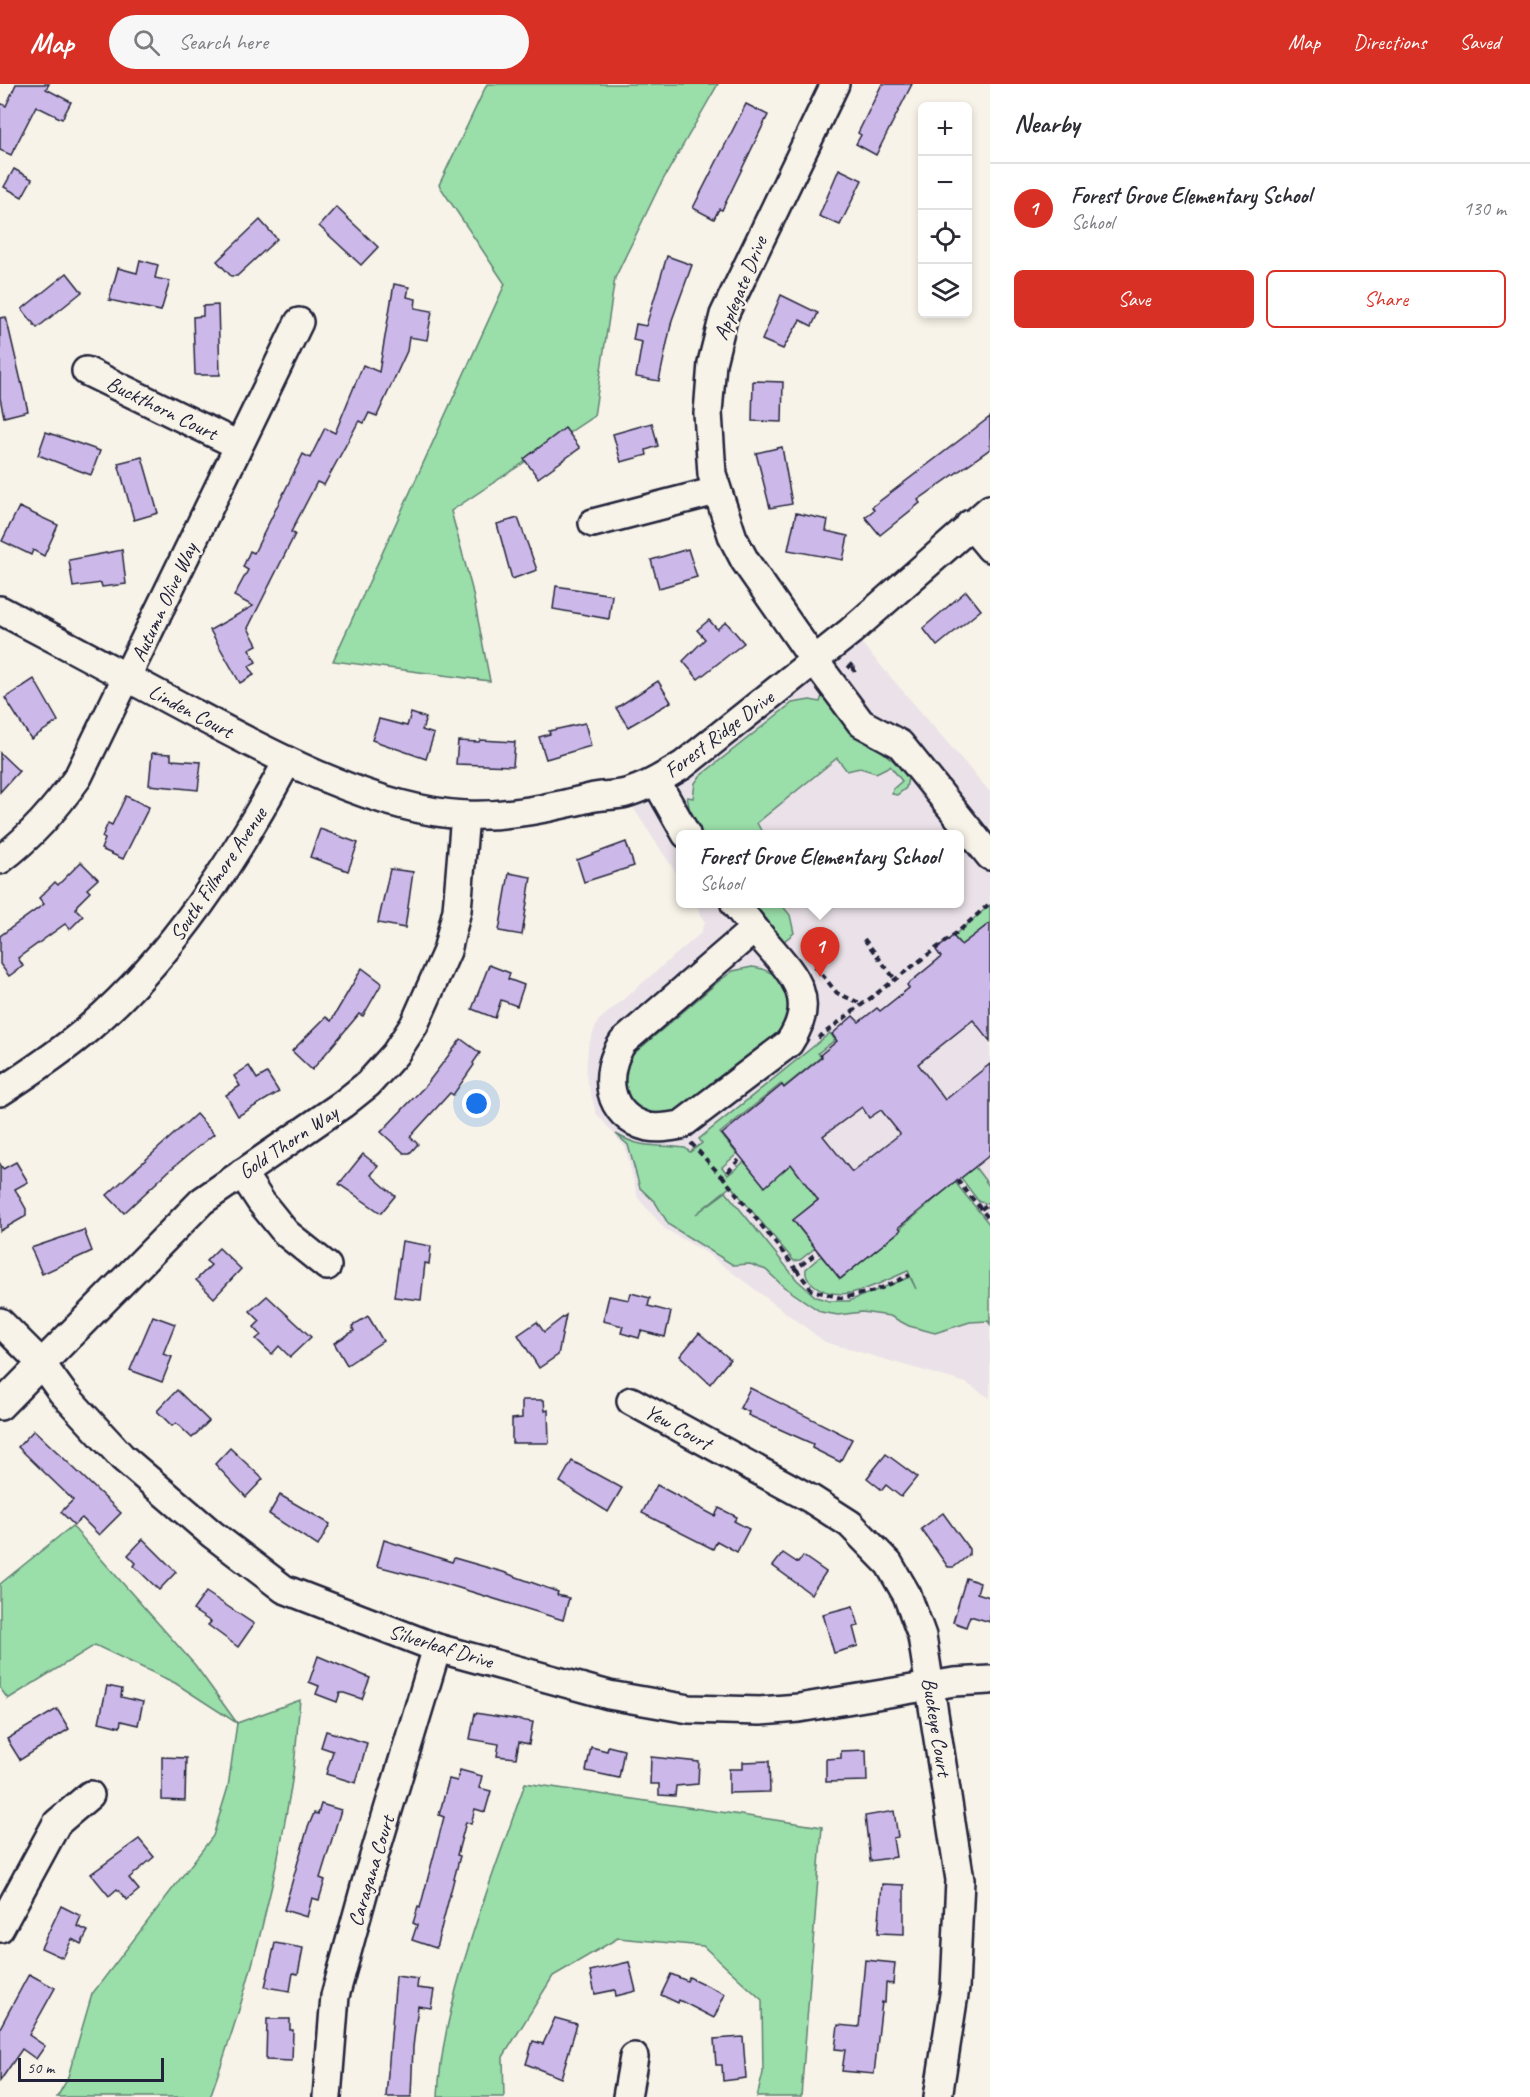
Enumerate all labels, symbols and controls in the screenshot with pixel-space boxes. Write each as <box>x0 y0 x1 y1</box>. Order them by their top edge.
search box <box>109 15 529 69</box>
text: Map <box>30 25 73 60</box>
icon: search <box>130 26 163 59</box>
text: Search here <box>178 28 268 56</box>
text: Map <box>1288 29 1320 55</box>
text: Directions <box>1353 29 1426 55</box>
text: Saved <box>1459 29 1500 55</box>
map controls <box>918 102 972 318</box>
button: + <box>918 102 972 156</box>
text: Nearby <box>1014 107 1079 140</box>
button: − <box>918 156 972 210</box>
text: Forest Grove Elementary School <box>1071 182 1311 210</box>
text: 1 <box>1029 196 1038 221</box>
text: 130 m <box>1463 196 1506 221</box>
button: locate <box>918 210 972 264</box>
text: School <box>1071 210 1114 235</box>
street label: Applegate Drive <box>708 231 773 343</box>
button: layers <box>918 264 972 318</box>
button: Save <box>1014 270 1254 328</box>
button: Share <box>1266 270 1506 328</box>
street label: Buckthorn Court <box>103 370 223 447</box>
street label: Autumn Olive Way <box>125 537 204 666</box>
street label: Linden Court <box>144 678 239 745</box>
street label: Forest Ridge Drive <box>659 684 780 784</box>
street label: South Fillmore Avenue <box>164 801 273 946</box>
popup <box>676 830 964 908</box>
text: Forest Grove Elementary School <box>700 843 940 871</box>
text: School <box>700 871 743 896</box>
pin: 1 <box>800 928 840 977</box>
your location <box>462 1089 491 1118</box>
street label: Gold Thorn Way <box>233 1098 344 1185</box>
street label: Yew Court <box>640 1398 718 1457</box>
street label: Silverleaf Drive <box>386 1618 497 1675</box>
street label: Buckeye Court <box>916 1676 958 1780</box>
street label: Caragana Court <box>342 1811 401 1930</box>
scale bar <box>18 2055 164 2082</box>
text: 50 m <box>27 2058 54 2078</box>

